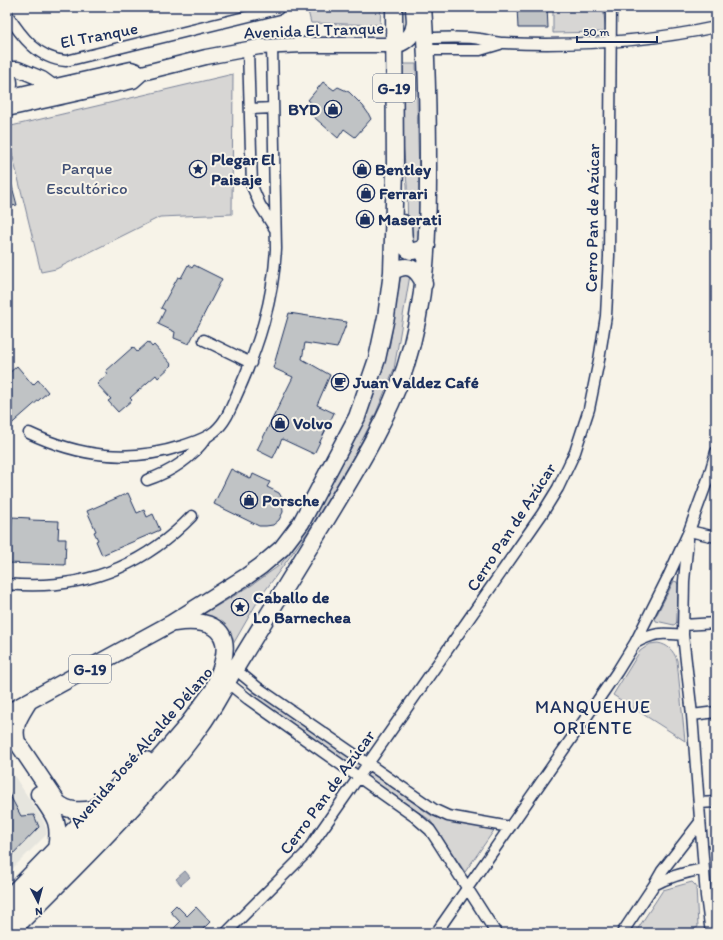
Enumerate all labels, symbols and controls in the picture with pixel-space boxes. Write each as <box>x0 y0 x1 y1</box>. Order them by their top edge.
street label: El Tranque <box>58 18 140 52</box>
street label: Avenida El Tranque <box>243 18 385 42</box>
scale bar <box>577 18 657 44</box>
text: 50 m <box>583 25 609 39</box>
road number: G-19 <box>373 74 415 102</box>
place label: BYD <box>288 99 320 119</box>
shop icon: BYD <box>323 99 343 119</box>
street label: Cerro Pan de Azúcar <box>581 143 603 293</box>
place label: Plegar El Paisaje <box>211 149 276 190</box>
park label: Parque Escultórico <box>46 158 128 198</box>
place icon: Plegar El Paisaje <box>188 159 208 179</box>
shop icon: Bentley <box>352 159 372 179</box>
place label: Bentley <box>375 159 432 180</box>
shop icon: Ferrari <box>356 183 376 203</box>
place label: Ferrari <box>379 183 428 203</box>
shop icon: Maserati <box>355 209 375 229</box>
place label: Maserati <box>378 209 442 229</box>
cafe icon: Juan Valdez Café <box>330 372 350 392</box>
place label: Juan Valdez Café <box>352 372 479 392</box>
shop icon: Volvo <box>270 413 290 433</box>
place label: Volvo <box>293 413 333 433</box>
street label: Cerro Pan de Azúcar <box>462 459 560 595</box>
shop icon: Porsche <box>239 490 259 510</box>
place label: Porsche <box>262 490 319 510</box>
place label: Caballo de Lo Barnechea <box>253 587 351 627</box>
place icon: Caballo de Lo Barnechea <box>230 597 250 617</box>
road number: G-19 <box>69 655 111 683</box>
street label: Avenida José Alcalde Délano <box>65 662 217 832</box>
district label: MANQUEHUE ORIENTE <box>535 696 651 739</box>
street label: Cerro Pan de Azúcar <box>275 726 379 858</box>
north arrow <box>18 882 58 922</box>
text: N <box>35 905 43 918</box>

